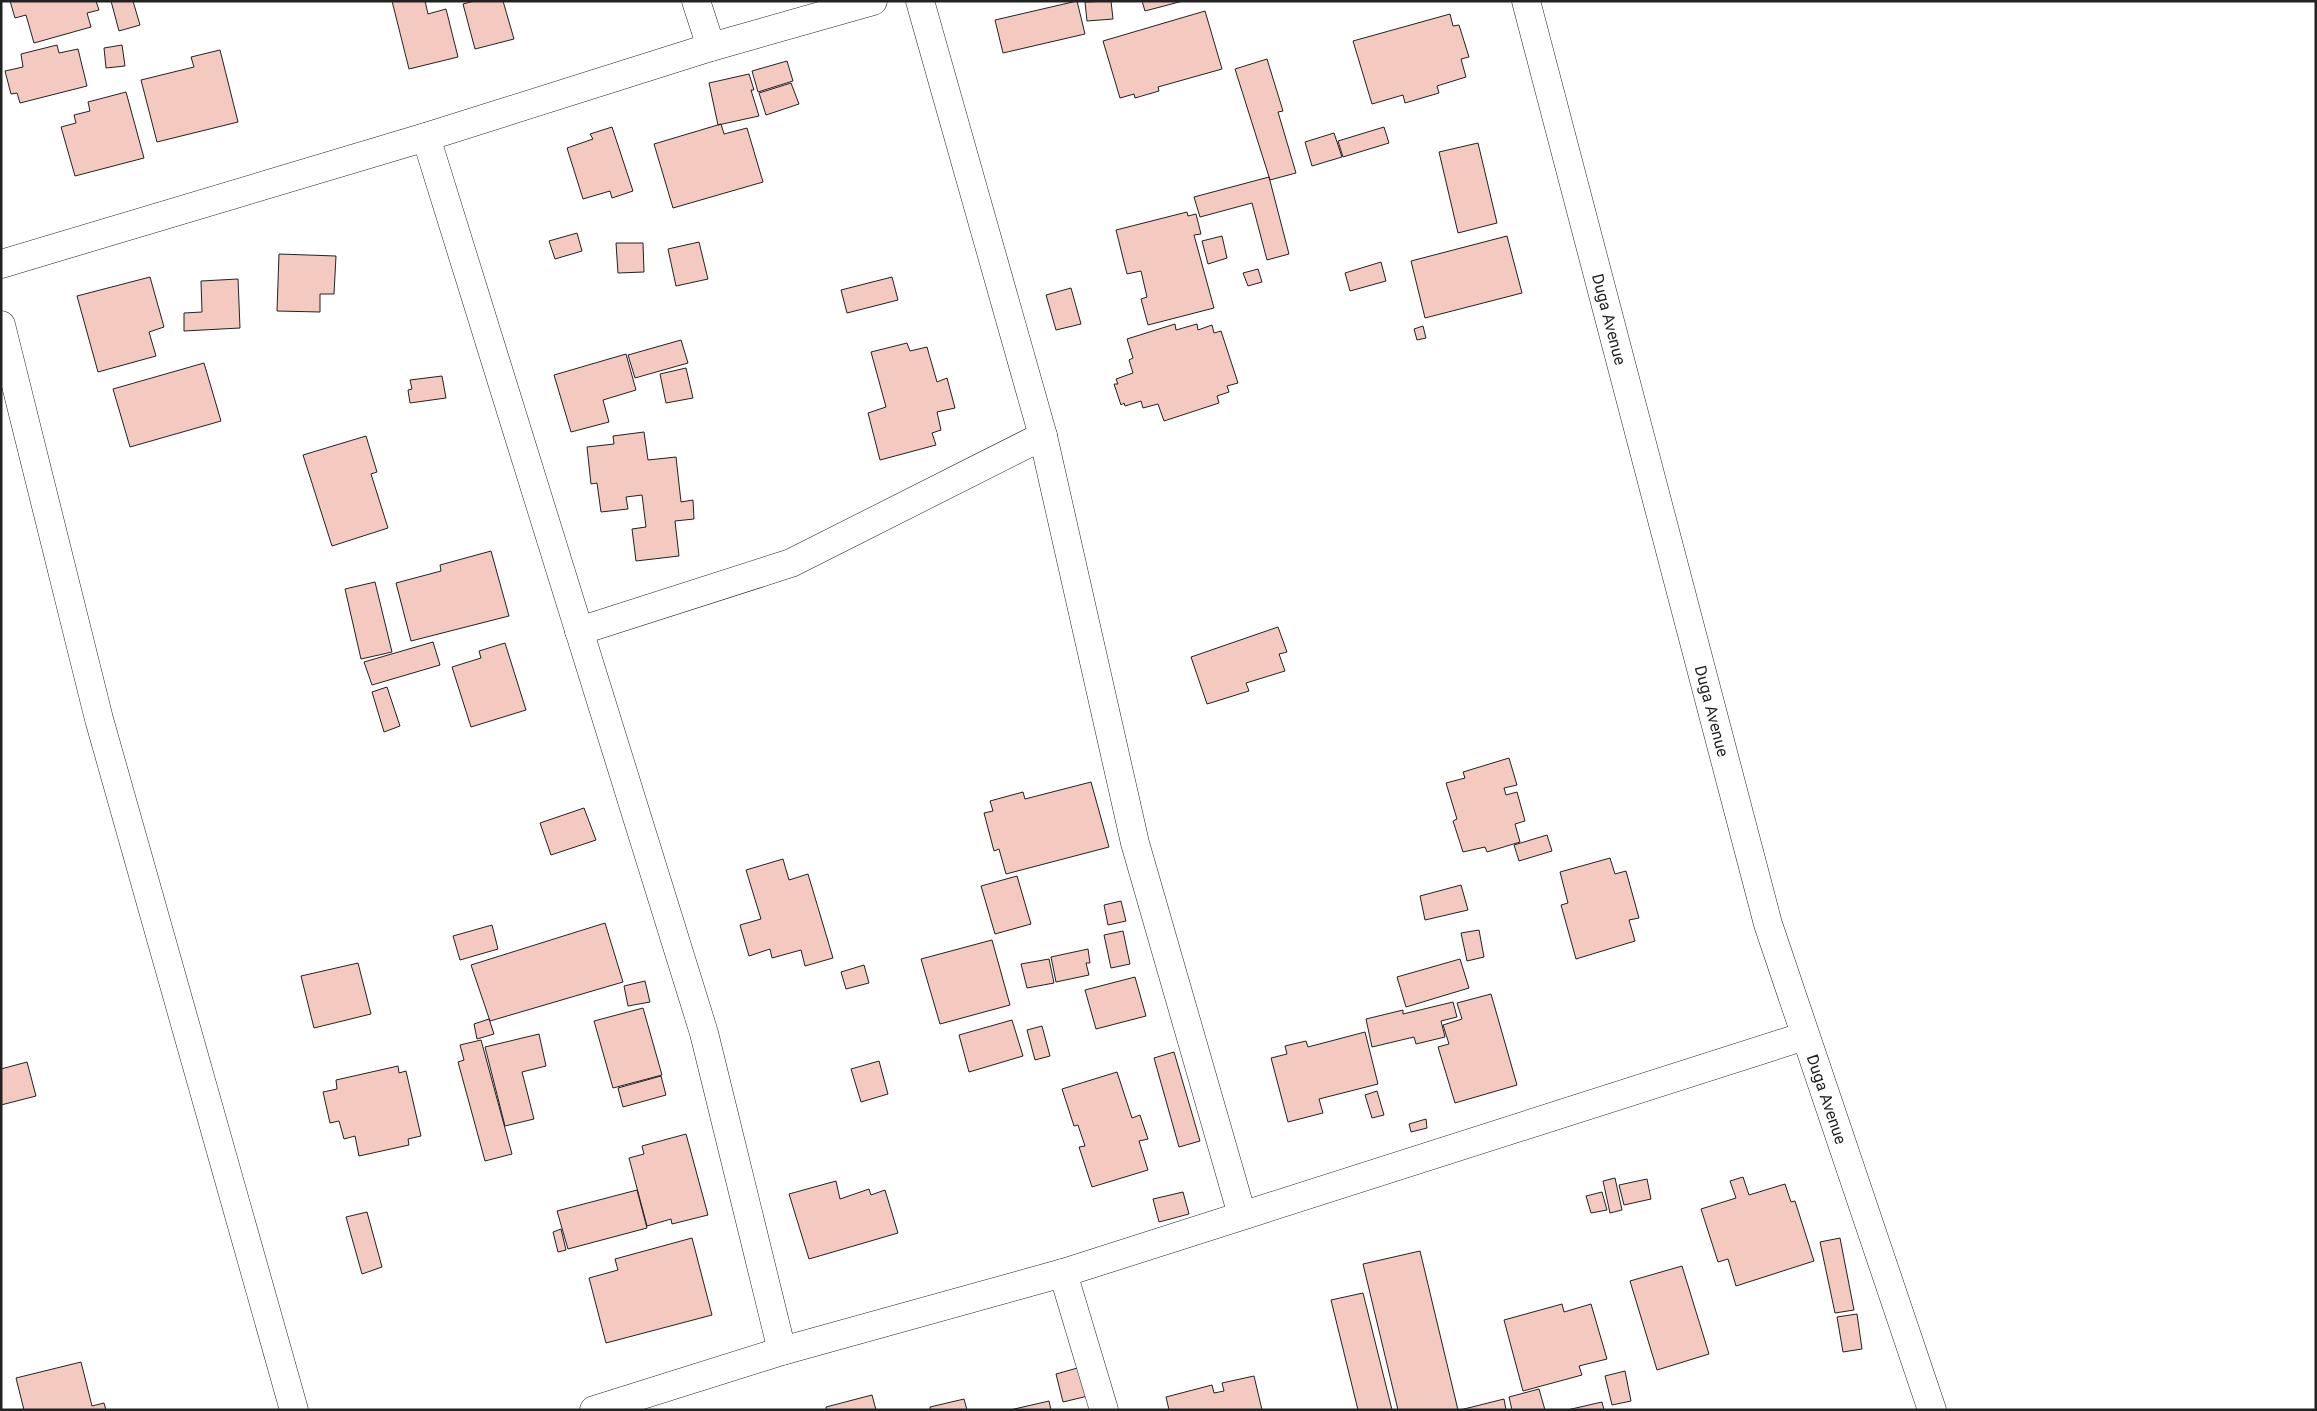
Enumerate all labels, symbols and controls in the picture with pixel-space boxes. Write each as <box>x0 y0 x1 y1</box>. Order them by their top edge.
street label: Duga Avenue <box>1588 272 1630 367</box>
street label: Duga Avenue <box>1691 663 1733 759</box>
street label: Duga Avenue <box>1803 1052 1851 1146</box>

